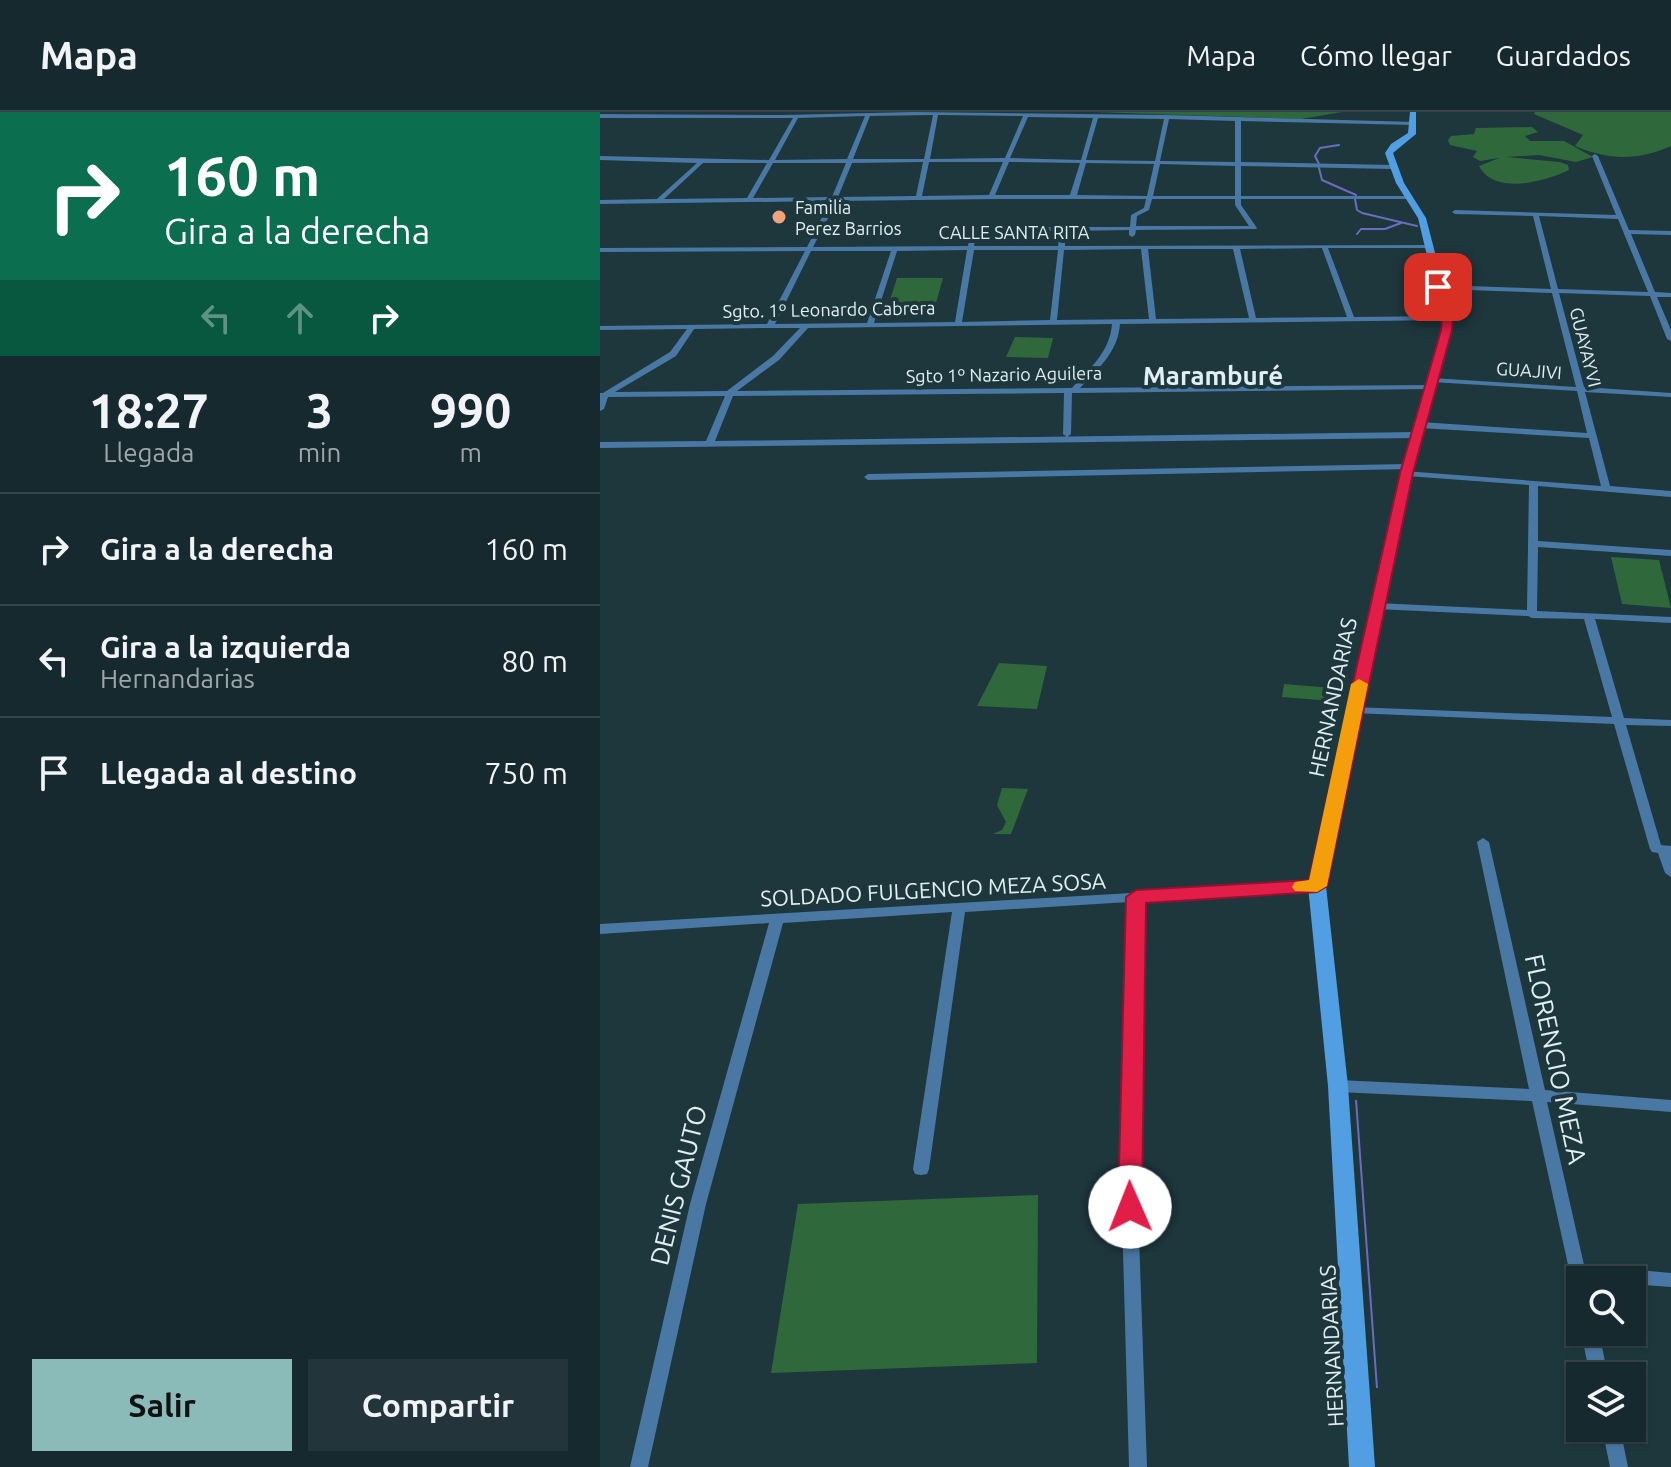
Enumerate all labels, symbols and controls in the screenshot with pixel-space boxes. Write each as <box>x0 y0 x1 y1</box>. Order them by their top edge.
text: Mapa <box>40 34 138 76</box>
text: Mapa <box>1187 40 1256 71</box>
text: Cómo llegar <box>1300 40 1452 71</box>
text: Guardados <box>1496 40 1631 71</box>
icon: right <box>32 144 136 248</box>
text: 160 m <box>164 144 320 207</box>
place label: Familia Perez Barrios <box>795 197 902 238</box>
marker: Familia Perez Barrios <box>770 208 788 226</box>
text: Gira a la derecha <box>164 210 430 251</box>
street label: CALLE SANTA RITA <box>938 222 1090 242</box>
pin <box>1404 253 1472 321</box>
icon: arrive <box>1416 265 1460 309</box>
icon: left <box>194 296 238 340</box>
icon: ahead <box>278 296 322 340</box>
icon: right <box>362 296 406 340</box>
street label: Sgto. 1º Leonardo Cabrera <box>722 297 936 321</box>
street label: GUAYAYVI <box>1566 305 1606 389</box>
street label: GUAJIVI <box>1495 358 1563 382</box>
district label: Maramburé <box>1143 361 1283 390</box>
street label: Sgto 1º Nazario Aguilera <box>906 362 1102 386</box>
text: 18:27 <box>89 383 209 437</box>
text: 3 <box>306 383 333 437</box>
text: 990 <box>430 383 511 437</box>
text: Llegada <box>103 438 194 467</box>
text: min <box>298 438 341 467</box>
text: m <box>459 438 482 467</box>
icon: right <box>32 527 76 571</box>
text: Gira a la derecha <box>100 532 334 566</box>
text: 160 m <box>484 532 568 566</box>
street label: HERNANDARIAS <box>1303 615 1361 779</box>
text: Gira a la izquierda <box>100 630 351 664</box>
icon: left <box>32 639 76 683</box>
text: 80 m <box>501 644 568 678</box>
text: Hernandarias <box>100 664 255 693</box>
icon: arrive <box>32 751 76 795</box>
text: Llegada al destino <box>100 756 357 790</box>
text: 750 m <box>484 756 568 790</box>
street label: SOLDADO FULGENCIO MEZA SOSA <box>760 867 1107 911</box>
street label: FLORENCIO MEZA <box>1520 951 1592 1167</box>
street label: DENIS GAUTO <box>644 1102 712 1268</box>
position arrow <box>1088 1165 1172 1249</box>
street label: HERNANDARIAS <box>1314 1264 1348 1428</box>
map controls <box>1566 1266 1646 1442</box>
button: search <box>1566 1266 1646 1346</box>
button: Salir <box>32 1359 292 1451</box>
button: Compartir <box>308 1359 568 1451</box>
button: layers <box>1566 1362 1646 1442</box>

